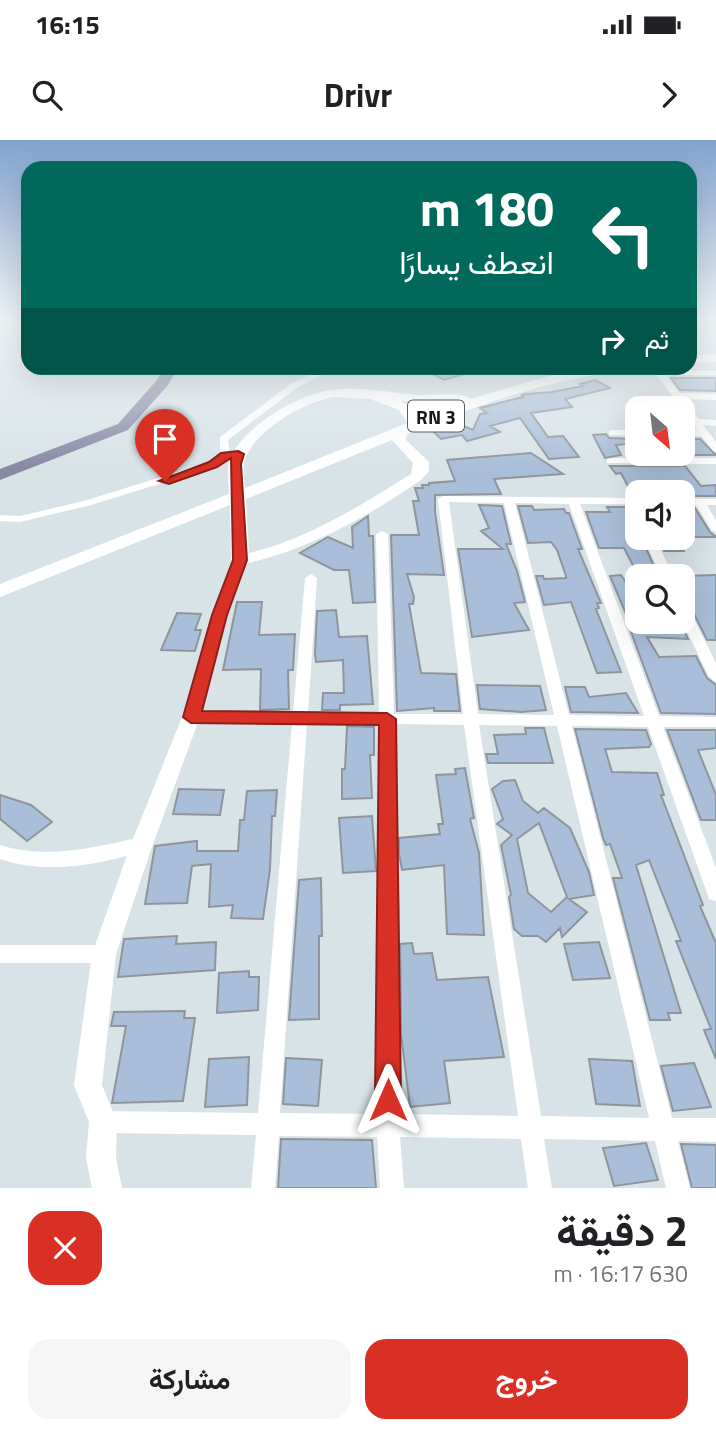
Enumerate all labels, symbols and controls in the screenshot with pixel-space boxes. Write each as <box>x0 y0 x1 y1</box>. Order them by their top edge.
text: 16:15 <box>35 5 100 44</box>
text: Drivr <box>324 71 392 119</box>
icon: search <box>28 76 66 114</box>
icon: forward <box>650 76 688 114</box>
text: 180 m <box>420 170 554 245</box>
icon: left <box>578 189 669 280</box>
text: انعطف يسارًا <box>399 238 554 286</box>
text: ثم <box>645 320 669 359</box>
icon: right <box>593 322 631 360</box>
north arrow <box>625 396 695 466</box>
map controls <box>625 396 695 634</box>
road number: RN 3 <box>408 400 464 432</box>
pin <box>135 409 195 481</box>
icon: arrive <box>146 420 184 458</box>
button: sound <box>625 480 695 550</box>
button: search <box>625 564 695 634</box>
position arrow <box>351 1063 425 1137</box>
text: 2 دقيقة <box>556 1198 688 1262</box>
button: close <box>28 1211 102 1285</box>
text: 630 m · 16:17 <box>553 1256 688 1291</box>
button: مشاركة <box>28 1339 351 1419</box>
button: خروج <box>365 1339 688 1419</box>

